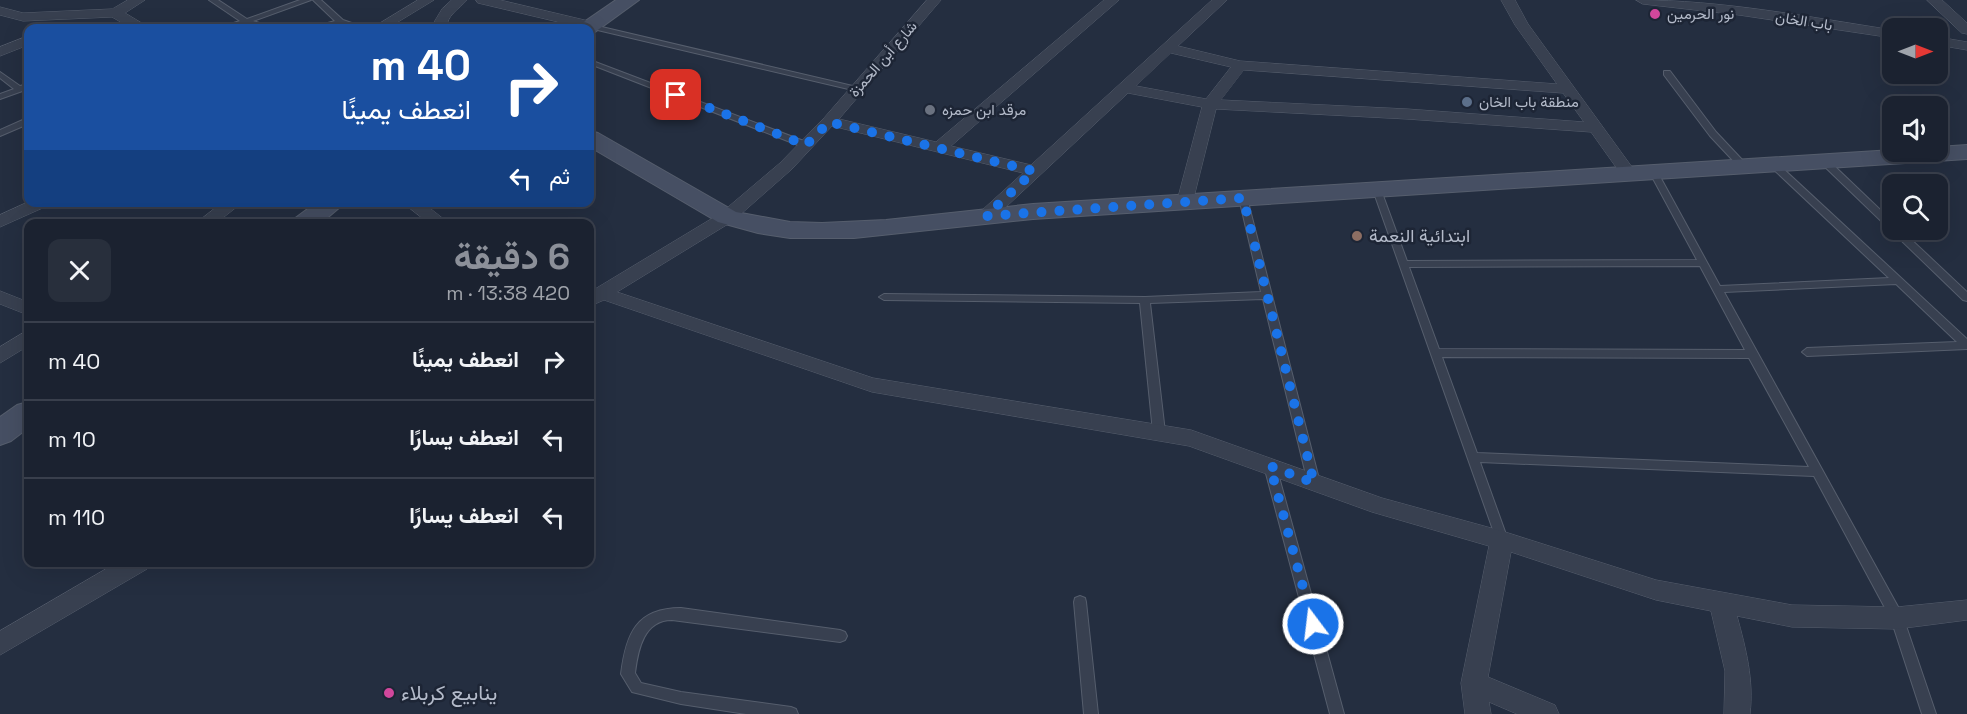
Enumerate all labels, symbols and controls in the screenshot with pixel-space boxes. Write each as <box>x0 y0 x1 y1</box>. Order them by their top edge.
place label: نور الحرمين <box>1667 4 1734 24</box>
marker: نور الحرمين <box>1648 7 1662 21</box>
street label: باب الخان <box>1774 7 1834 34</box>
street label: شارع أبن الحمزة <box>844 17 923 102</box>
north arrow <box>1882 18 1948 84</box>
map controls <box>1882 18 1948 240</box>
text: 40 m <box>371 39 471 92</box>
icon: right <box>492 48 570 126</box>
pin <box>650 69 701 120</box>
icon: arrive <box>659 78 692 111</box>
text: انعطف يمينًا <box>341 92 471 127</box>
place label: منطقة باب الخان <box>1479 92 1579 111</box>
marker: منطقة باب الخان <box>1460 95 1474 109</box>
button: sound <box>1882 96 1948 162</box>
place label: مرقد ابن حمزه <box>942 100 1026 120</box>
marker: مرقد ابن حمزه <box>923 103 937 117</box>
icon: left <box>504 162 537 195</box>
text: ثم <box>549 162 570 190</box>
button: search <box>1882 174 1948 240</box>
place label: ابتدائية النعمة <box>1369 224 1470 247</box>
marker: ابتدائية النعمة <box>1350 229 1364 243</box>
text: 6 دقيقة <box>454 234 570 280</box>
button: close <box>48 239 111 302</box>
text: 420 m · 13:38 <box>446 280 570 306</box>
text: انعطف يمينًا <box>412 345 519 373</box>
icon: right <box>537 345 570 378</box>
text: 40 m <box>48 347 100 375</box>
text: انعطف يسارًا <box>409 423 519 451</box>
icon: left <box>537 423 570 456</box>
text: 10 m <box>48 425 96 453</box>
text: انعطف يسارًا <box>409 501 519 529</box>
icon: left <box>537 501 570 534</box>
text: 110 m <box>48 503 105 531</box>
position arrow <box>1281 592 1345 656</box>
place label: ينابيع كربلاء <box>401 679 497 707</box>
marker: ينابيع كربلاء <box>382 686 396 700</box>

